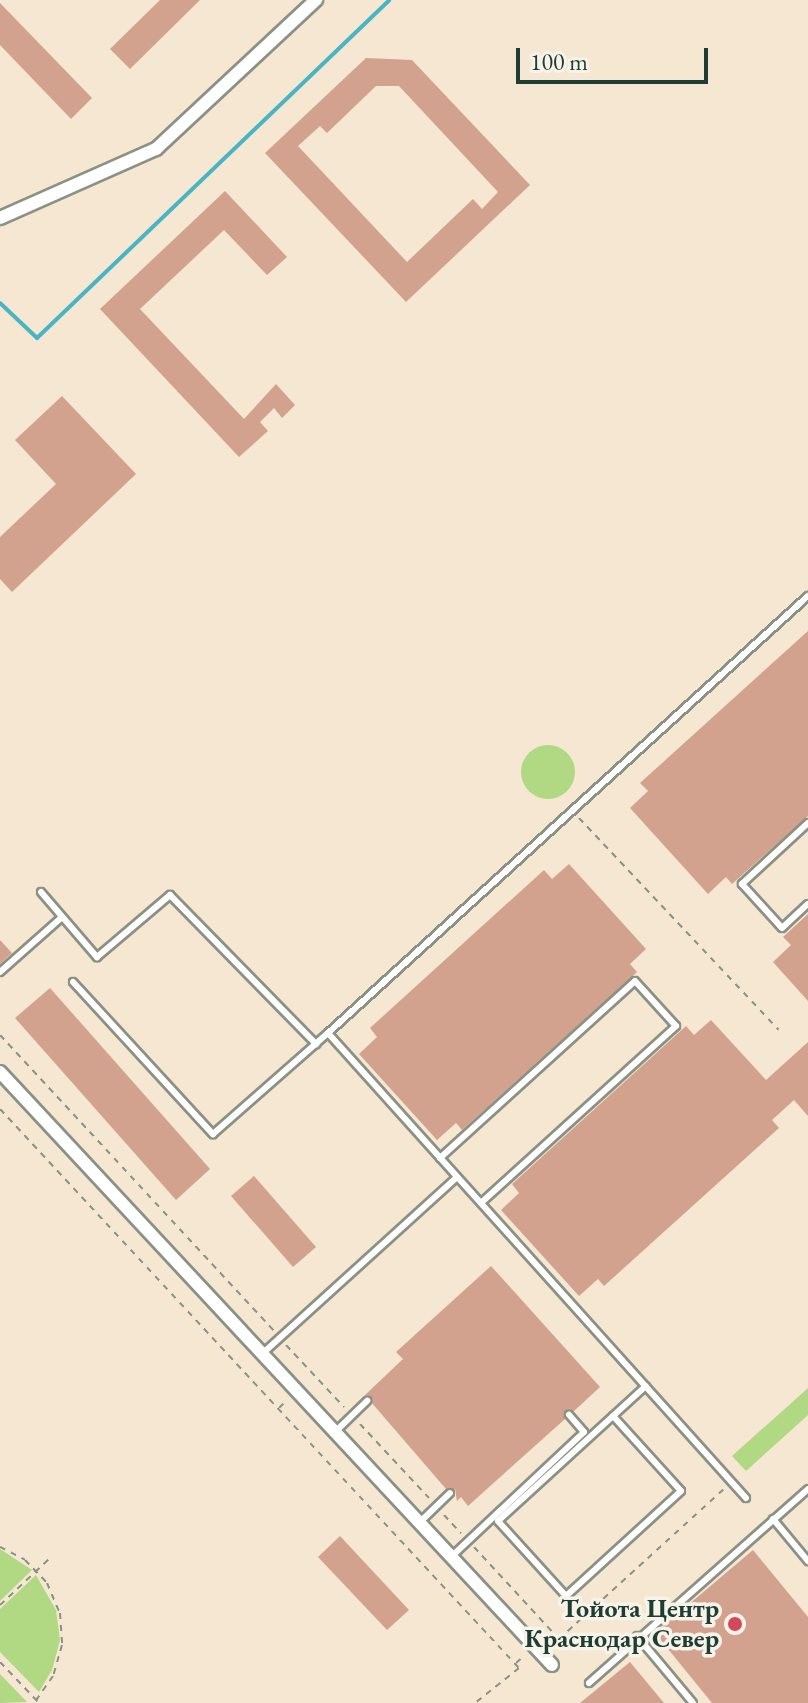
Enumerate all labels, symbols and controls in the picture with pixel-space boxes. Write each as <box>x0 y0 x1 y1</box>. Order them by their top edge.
scale bar <box>520 32 712 82</box>
text: 100 m <box>530 46 588 77</box>
place label: Тойота Центр Краснодар Север <box>525 1593 719 1654</box>
marker: Тойота Центр Краснодар Север <box>726 1615 744 1633</box>

